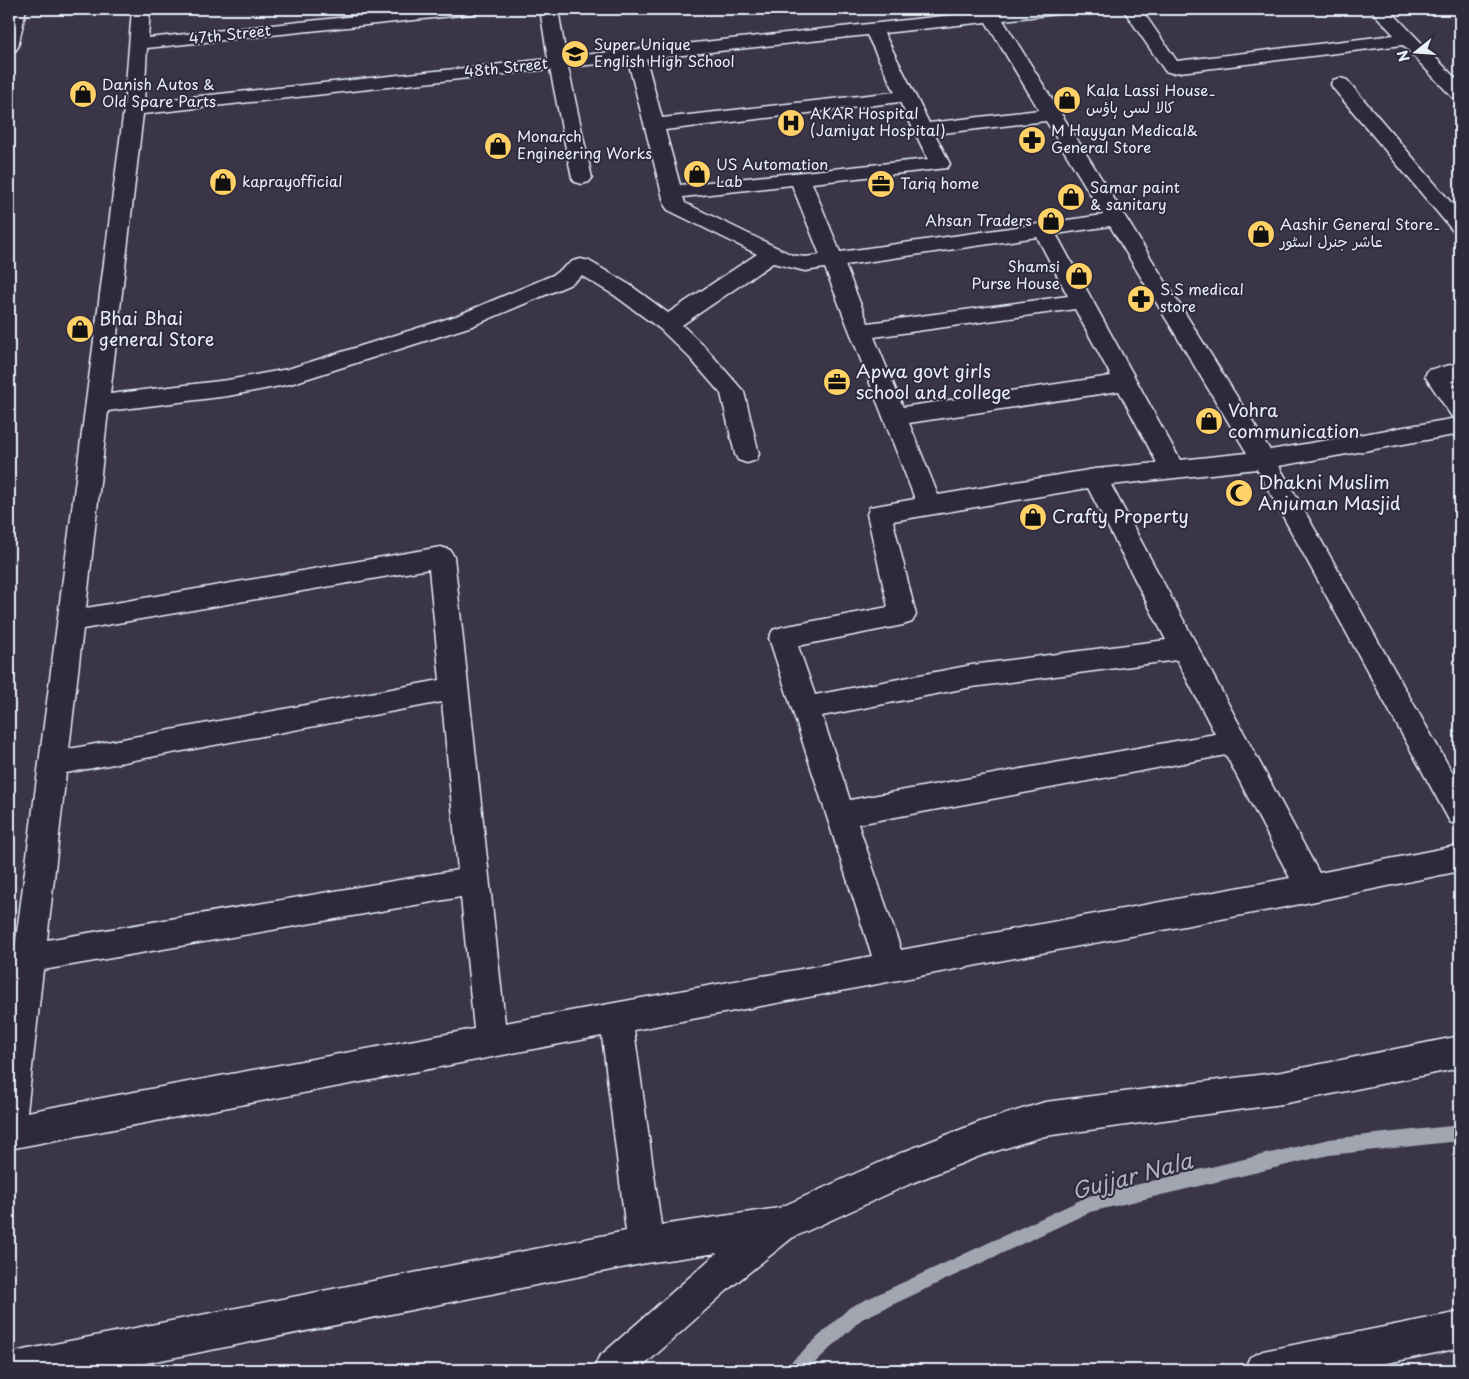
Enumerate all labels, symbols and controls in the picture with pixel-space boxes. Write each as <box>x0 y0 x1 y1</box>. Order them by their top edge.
street label: 47th Street <box>188 18 272 49</box>
north arrow <box>1392 28 1442 78</box>
place label: Super Unique English High School <box>594 32 735 72</box>
school or university icon: Super Unique English High School <box>560 39 590 69</box>
text: N <box>1391 48 1415 64</box>
street label: 48th Street <box>463 51 549 82</box>
place label: Danish Autos & Old Spare Parts <box>102 72 216 112</box>
place label: Kala Lassi House۔ کالا لسی ہاؤس <box>1086 78 1216 119</box>
shop icon: Danish Autos & Old Spare Parts <box>68 79 98 109</box>
shop icon: Kala Lassi House۔ کالا لسی ہاؤس <box>1052 85 1082 115</box>
place label: AKAR Hospital (Jamiyat Hospital) <box>810 101 946 141</box>
hospital icon: AKAR Hospital (Jamiyat Hospital) <box>776 108 806 138</box>
place label: M Hayyan Medical& General Store <box>1051 118 1198 158</box>
place label: Monarch Engineering Works <box>517 124 652 164</box>
pharmacy icon: M Hayyan Medical& General Store <box>1017 125 1047 155</box>
shop icon: Monarch Engineering Works <box>483 131 513 161</box>
place label: US Automation Lab <box>716 152 828 192</box>
shop icon: US Automation Lab <box>682 159 712 189</box>
shop icon: kaprayofficial <box>208 167 238 197</box>
place label: kaprayofficial <box>242 169 343 192</box>
office icon: Tariq home <box>866 169 896 199</box>
place label: Tariq home <box>900 171 979 194</box>
place label: Samar paint & sanitary <box>1090 175 1180 215</box>
shop icon: Samar paint & sanitary <box>1056 182 1086 212</box>
shop icon: Ahsan Traders <box>1036 206 1066 236</box>
place label: Ahsan Traders <box>925 208 1032 231</box>
place label: Aashir General Store۔ عاشر جنرل اسٹور <box>1279 212 1440 252</box>
shop icon: Aashir General Store۔ عاشر جنرل اسٹور <box>1246 219 1276 249</box>
place label: Shamsi Purse House <box>972 254 1060 294</box>
shop icon: Shamsi Purse House <box>1064 261 1094 291</box>
place label: S.S medical store <box>1160 277 1244 317</box>
pharmacy icon: S.S medical store <box>1126 284 1156 314</box>
place label: Bhai Bhai general Store <box>99 304 214 352</box>
shop icon: Bhai Bhai general Store <box>65 314 95 344</box>
place label: Apwa govt girls school and college <box>856 357 1011 405</box>
office icon: Apwa govt girls school and college <box>822 367 852 397</box>
place label: Vohra communication <box>1228 396 1359 444</box>
shop icon: Vohra communication <box>1194 406 1224 436</box>
place label: Dhakni Muslim Anjuman Masjid <box>1258 468 1401 516</box>
mosque icon: Dhakni Muslim Anjuman Masjid <box>1224 478 1254 508</box>
shop icon: Crafty Property <box>1018 502 1048 532</box>
place label: Crafty Property <box>1052 502 1189 529</box>
water label: Gujjar Nala <box>1068 1142 1197 1206</box>

